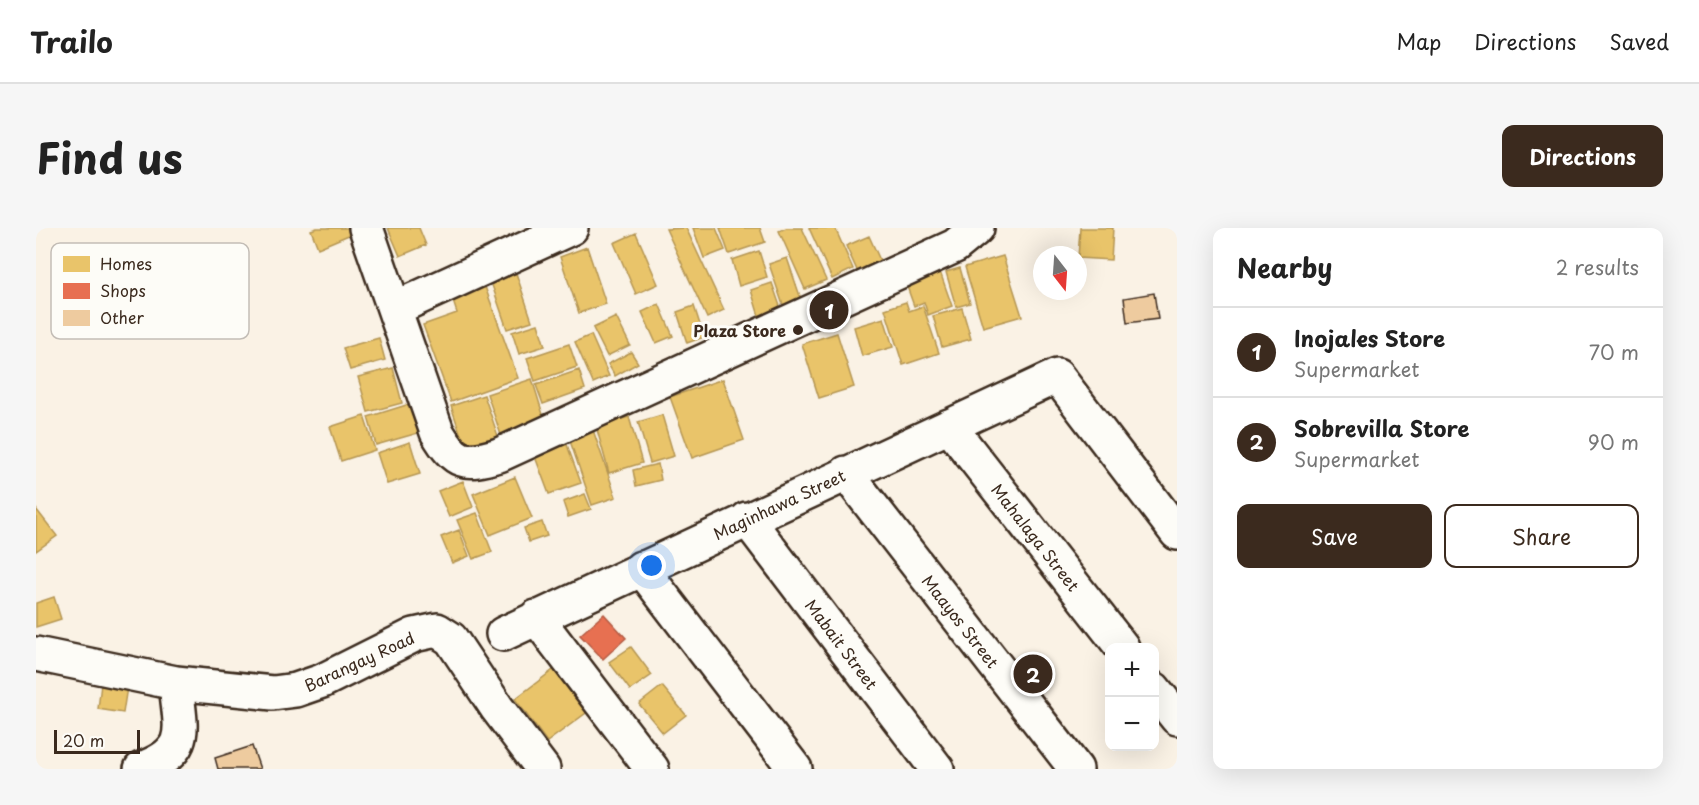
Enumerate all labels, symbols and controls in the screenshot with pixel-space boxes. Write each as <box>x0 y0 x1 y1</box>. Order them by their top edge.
text: Trailo <box>30 20 113 63</box>
text: Map <box>1396 25 1441 57</box>
text: Directions <box>1474 25 1576 57</box>
text: Saved <box>1609 25 1669 57</box>
text: Find us <box>36 125 183 188</box>
button: Directions <box>1502 125 1663 187</box>
legend <box>51 243 249 339</box>
north arrow <box>1033 246 1087 300</box>
text: Nearby <box>1237 248 1332 287</box>
text: Homes <box>100 251 152 275</box>
text: 2 results <box>1556 252 1639 282</box>
text: Shops <box>100 278 146 302</box>
pin: 1 <box>810 288 848 332</box>
text: Other <box>100 305 144 329</box>
place label: Plaza Store <box>693 318 786 342</box>
text: Inojales Store <box>1294 321 1445 354</box>
marker: Plaza Store <box>791 323 805 337</box>
text: 1 <box>1252 337 1261 367</box>
text: 70 m <box>1589 337 1639 367</box>
text: Supermarket <box>1294 354 1420 384</box>
text: Sobrevilla Store <box>1294 411 1470 444</box>
text: 2 <box>1249 427 1264 457</box>
text: 90 m <box>1588 427 1639 457</box>
text: Supermarket <box>1294 444 1420 474</box>
street label: Maginhawa Street <box>709 463 849 545</box>
street label: Mahalaga Street <box>986 478 1086 596</box>
button: Save <box>1237 504 1432 568</box>
button: Share <box>1444 504 1639 568</box>
your location <box>637 551 666 580</box>
street label: Maayos Street <box>917 569 1005 673</box>
street label: Mabait Street <box>800 594 884 695</box>
street label: Barangay Road <box>300 625 418 697</box>
map controls <box>1105 643 1159 751</box>
button: + <box>1105 643 1159 697</box>
pin: 2 <box>1014 652 1052 696</box>
button: − <box>1105 697 1159 751</box>
scale bar <box>54 727 140 754</box>
text: 20 m <box>63 728 104 752</box>

